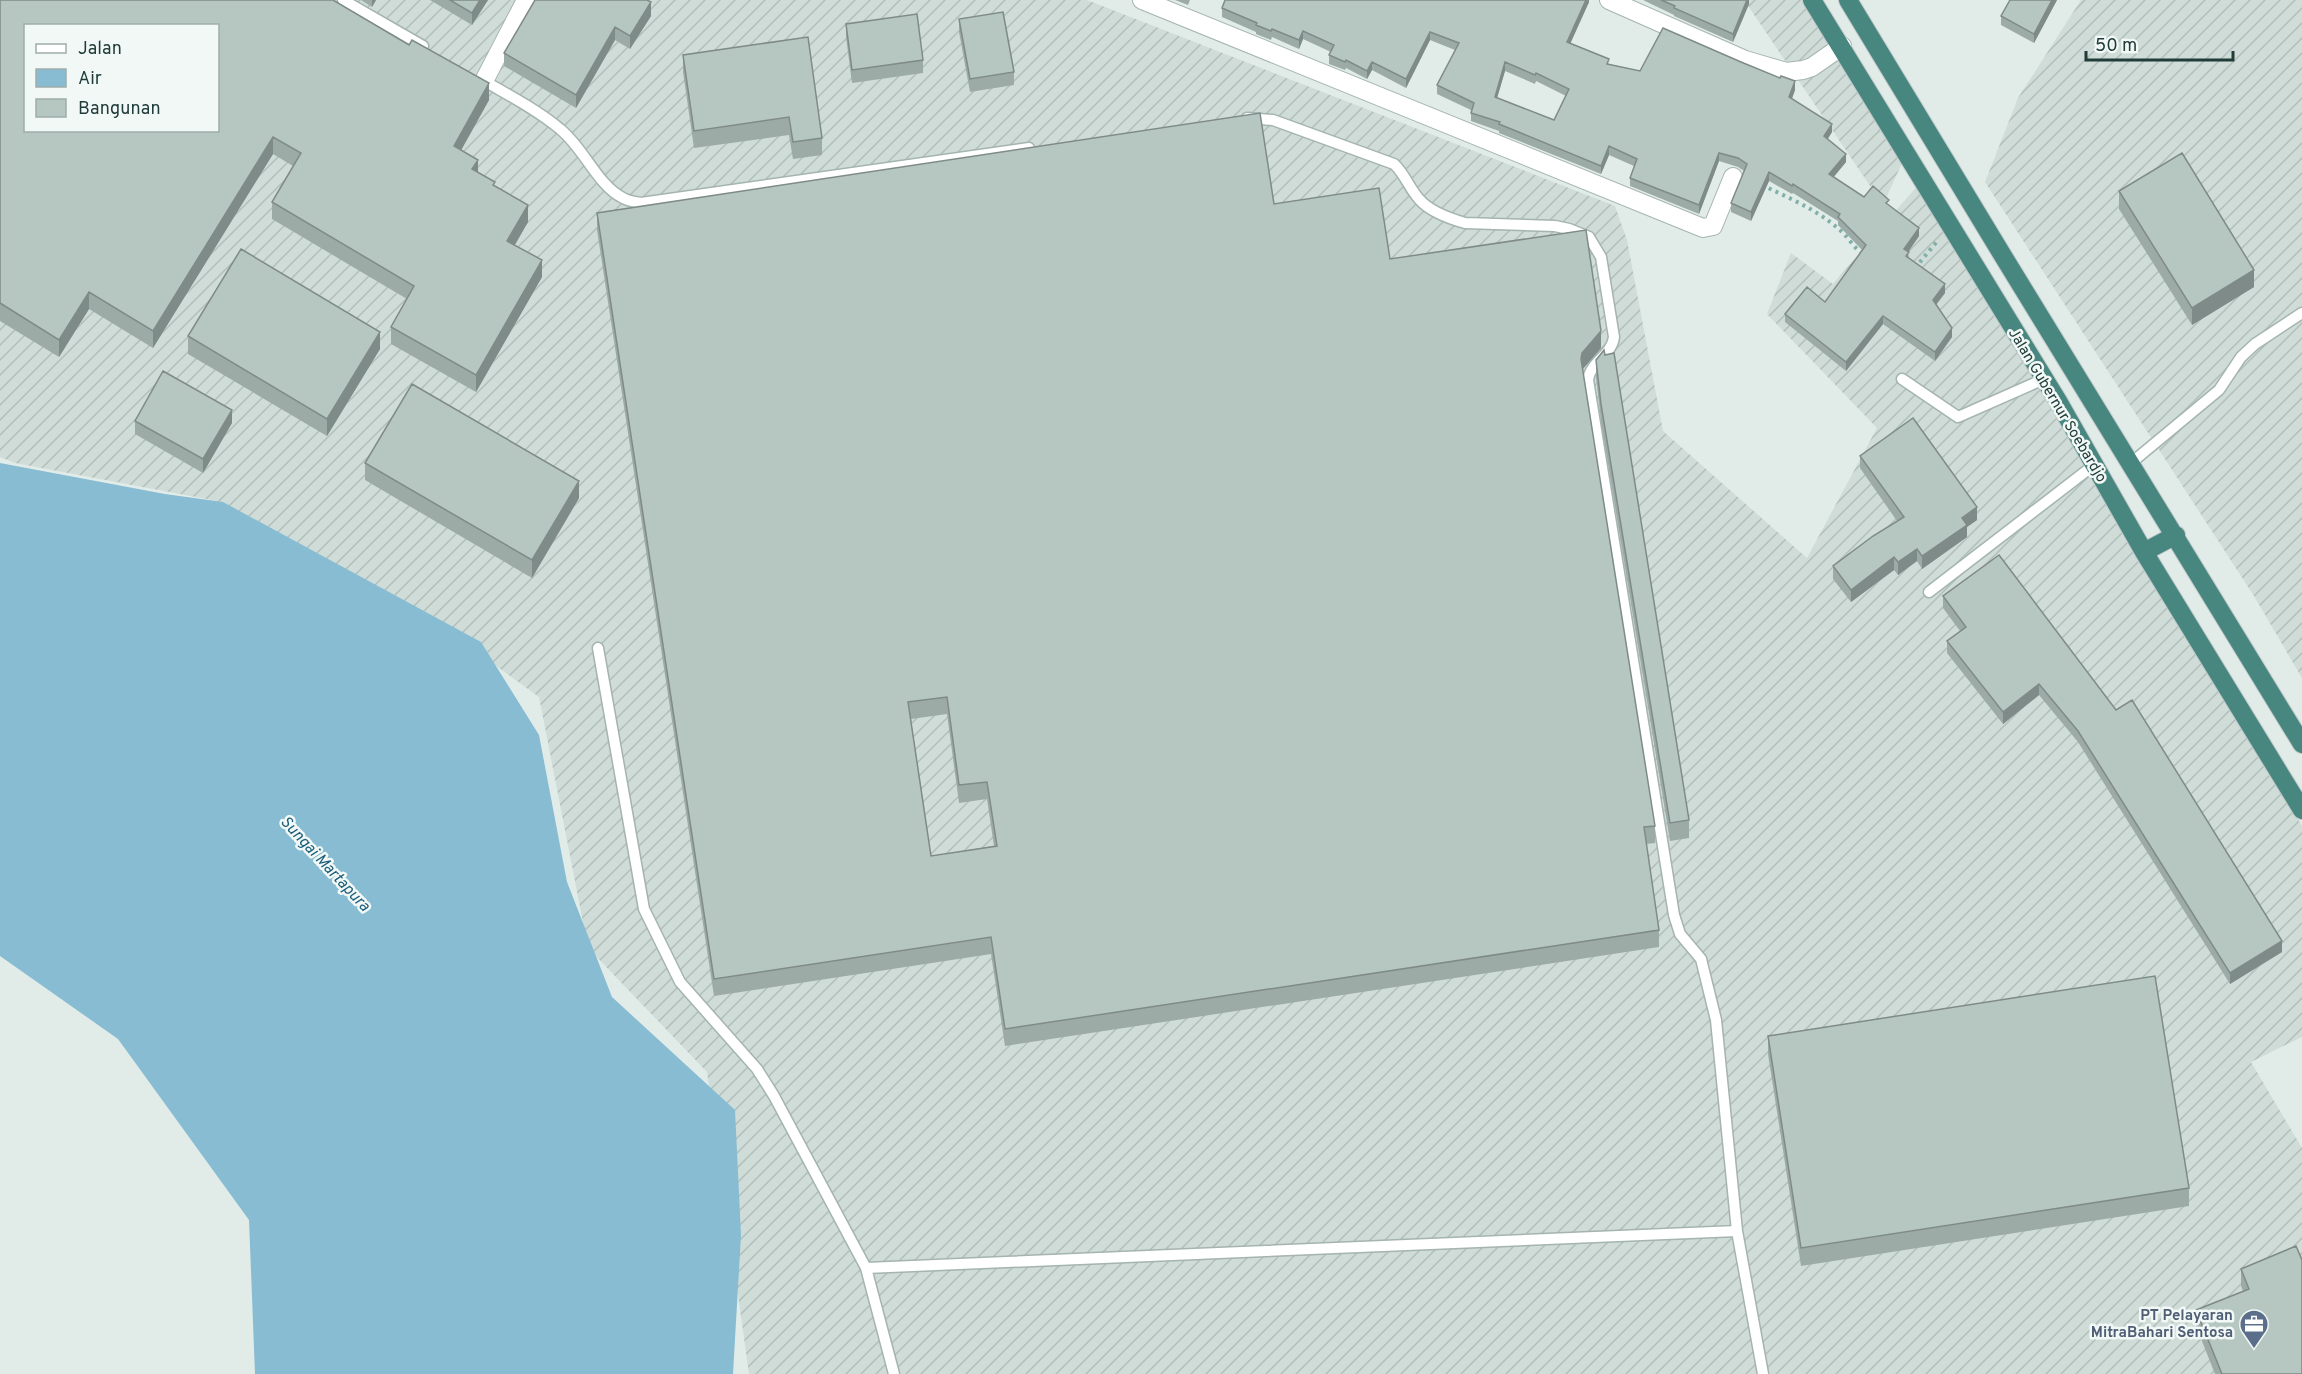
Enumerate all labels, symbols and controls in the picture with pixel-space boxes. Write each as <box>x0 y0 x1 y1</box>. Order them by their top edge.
legend <box>24 24 219 132</box>
scale bar <box>2086 24 2233 62</box>
text: 50 m <box>2095 35 2137 58</box>
text: Jalan <box>78 38 122 61</box>
text: Air <box>78 68 102 91</box>
text: Bangunan <box>78 98 161 121</box>
street label: Jalan Gubernur Soebardjo <box>2003 325 2110 486</box>
water label: Sungai Martapura <box>275 813 374 917</box>
place label: PT Pelayaran MitraBahari Sentosa <box>2091 1307 2233 1343</box>
office icon: PT Pelayaran MitraBahari Sentosa <box>2238 1308 2270 1350</box>

